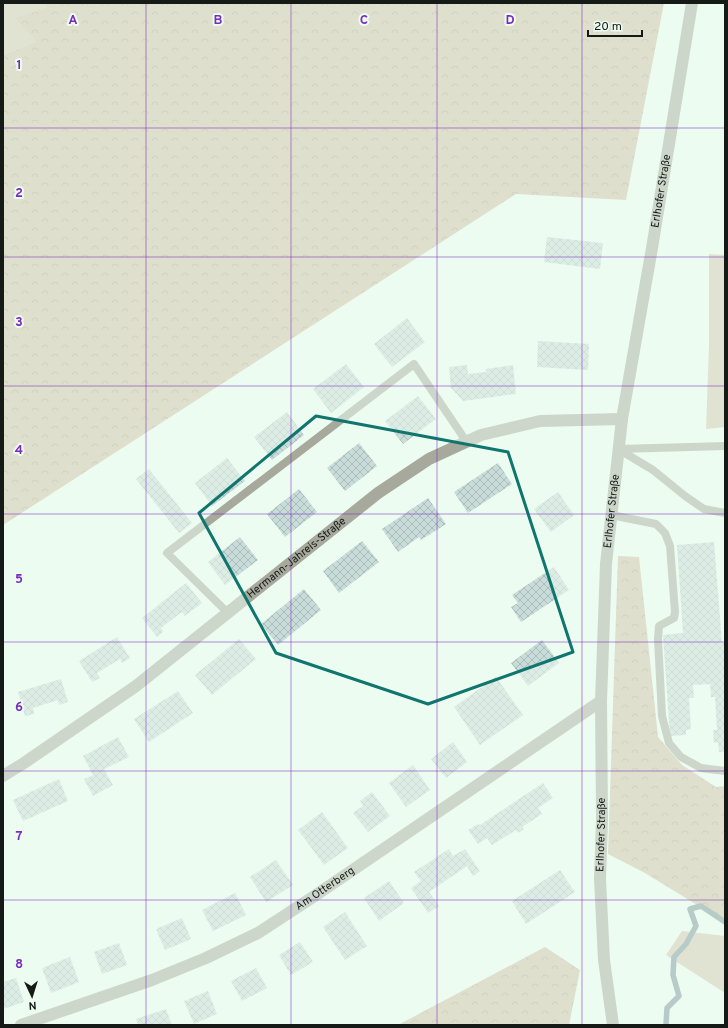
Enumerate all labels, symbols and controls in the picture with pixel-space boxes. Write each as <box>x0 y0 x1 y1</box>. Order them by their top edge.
scale bar <box>588 12 642 38</box>
text: A <box>68 13 78 29</box>
text: B <box>214 13 223 29</box>
text: C <box>360 13 368 29</box>
text: D <box>505 13 515 29</box>
text: 20 m <box>594 19 622 35</box>
text: 1 <box>16 58 22 74</box>
street label: Erlhofer Straße <box>648 153 674 229</box>
text: 2 <box>15 186 23 202</box>
text: 3 <box>15 315 23 331</box>
text: 4 <box>15 443 23 459</box>
street label: Erlhofer Straße <box>601 473 623 549</box>
street label: Hermann-Jahreis-Straße <box>244 514 349 602</box>
text: 5 <box>15 572 23 588</box>
text: 6 <box>15 700 23 716</box>
street label: Erlhofer Straße <box>593 797 609 872</box>
text: 7 <box>16 829 23 845</box>
street label: Am Otterberg <box>293 864 357 914</box>
text: 8 <box>15 957 23 973</box>
north arrow <box>12 976 52 1016</box>
text: N <box>28 998 37 1012</box>

